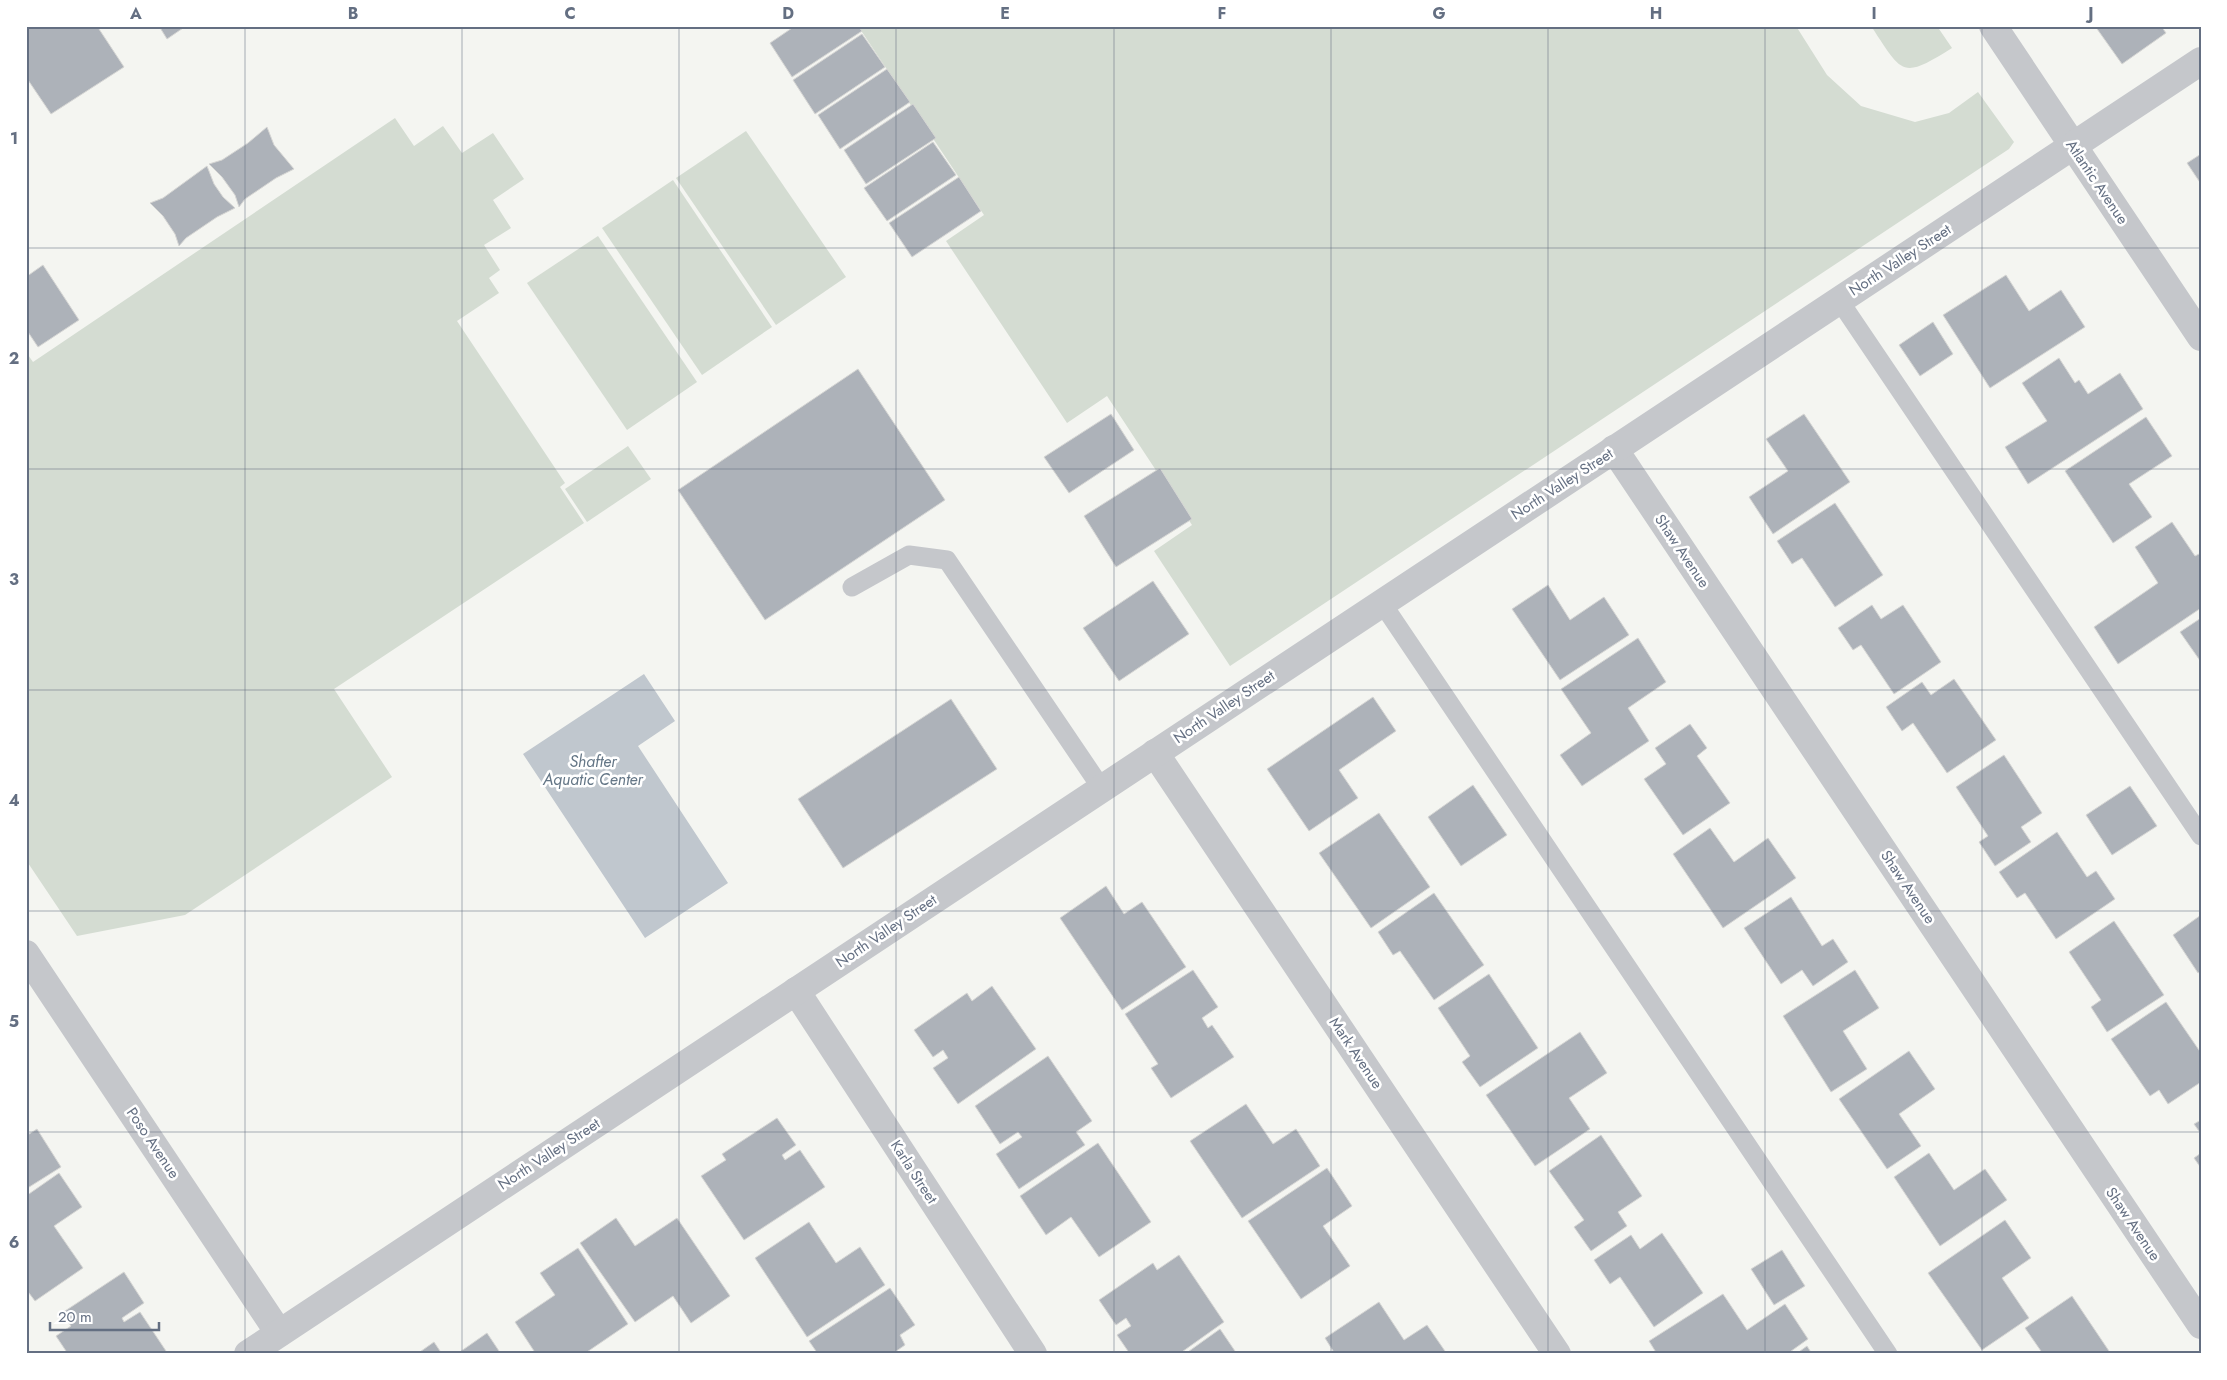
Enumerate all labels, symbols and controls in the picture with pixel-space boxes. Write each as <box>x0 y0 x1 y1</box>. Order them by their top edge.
text: A <box>129 2 142 25</box>
text: B <box>348 2 358 25</box>
text: C <box>564 2 576 25</box>
text: D <box>782 2 794 25</box>
text: E <box>1000 2 1010 25</box>
text: F <box>1218 2 1226 25</box>
text: G <box>1432 2 1446 25</box>
text: H <box>1650 2 1662 25</box>
text: I <box>1871 2 1877 25</box>
text: J <box>2085 2 2094 25</box>
text: 1 <box>10 127 18 150</box>
street label: Atlantic Avenue <box>2060 135 2134 229</box>
street label: North Valley Street <box>1845 218 1956 301</box>
text: 2 <box>9 347 19 370</box>
street label: North Valley Street <box>1507 442 1618 525</box>
street label: Shaw Avenue <box>1649 510 1715 592</box>
text: 3 <box>9 568 19 591</box>
street label: North Valley Street <box>1169 665 1279 749</box>
water label: Shafter Aquatic Center <box>542 750 645 791</box>
text: 4 <box>8 789 20 812</box>
street label: Shaw Avenue <box>1875 846 1941 928</box>
street label: North Valley Street <box>831 889 941 973</box>
text: 5 <box>9 1010 19 1033</box>
street label: Mark Avenue <box>1324 1013 1388 1094</box>
street label: Poso Avenue <box>121 1103 185 1183</box>
street label: North Valley Street <box>494 1112 605 1195</box>
street label: Karla Street <box>885 1136 943 1208</box>
street label: Shaw Avenue <box>2100 1183 2166 1265</box>
text: 6 <box>9 1231 19 1254</box>
scale bar <box>50 1300 159 1332</box>
text: 20 m <box>58 1306 92 1328</box>

